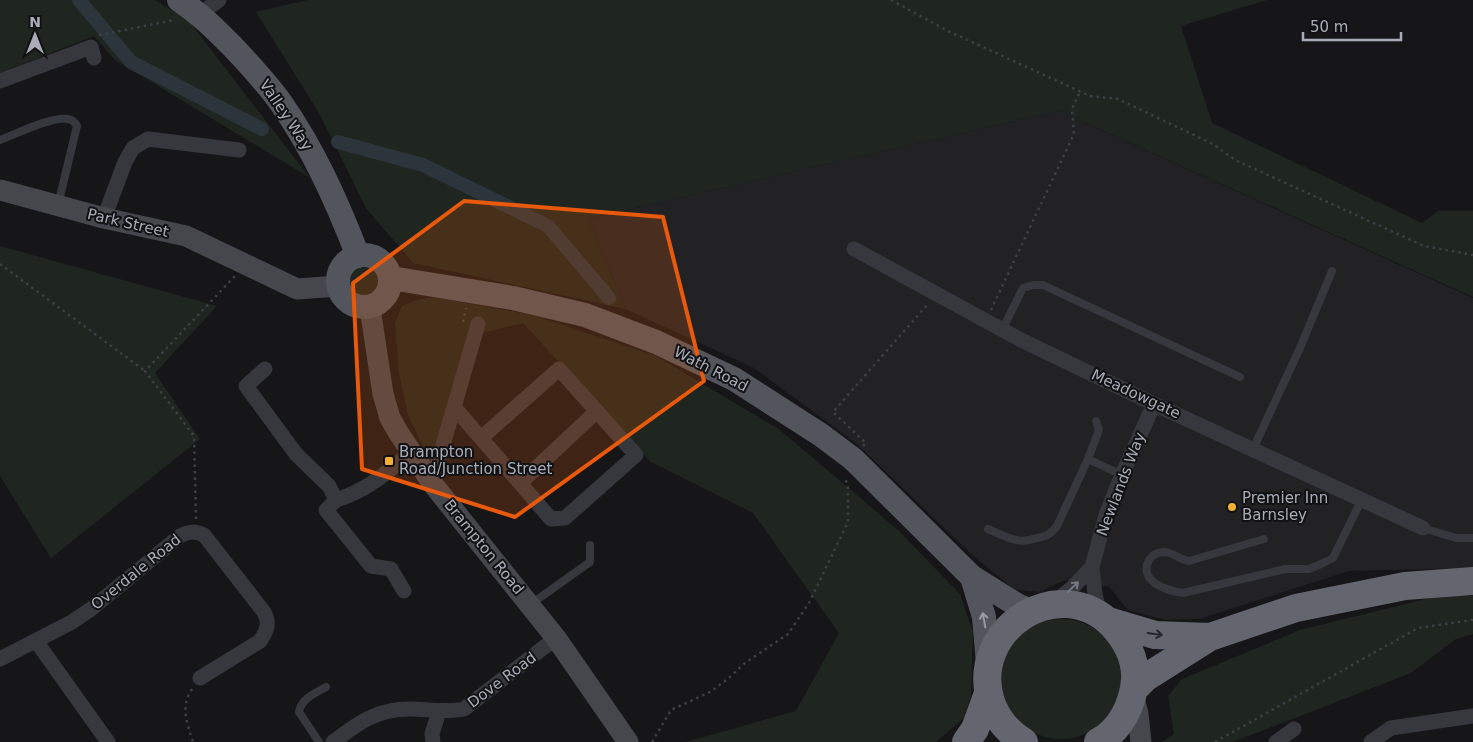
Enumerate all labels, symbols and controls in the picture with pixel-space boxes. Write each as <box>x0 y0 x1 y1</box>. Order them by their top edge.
north arrow <box>10 10 60 60</box>
scale bar <box>1303 10 1400 42</box>
text: N <box>29 14 41 30</box>
text: 50 m <box>1310 18 1348 36</box>
street label: Valley Way <box>256 76 316 154</box>
street label: Park Street <box>86 205 170 241</box>
street label: Wath Road <box>671 343 751 395</box>
street label: Meadowgate <box>1089 366 1183 422</box>
street label: Newlands Way <box>1093 429 1149 538</box>
place label: Brampton Road/Junction Street <box>399 443 553 478</box>
marker: Brampton Road/Junction Street <box>383 455 395 467</box>
place label: Premier Inn Barnsley <box>1242 489 1328 524</box>
street label: Brampton Road <box>440 496 528 598</box>
marker: Premier Inn Barnsley <box>1226 501 1238 513</box>
street label: Overdale Road <box>87 530 185 614</box>
one-way arrow <box>1066 581 1079 593</box>
one-way arrow <box>978 612 988 628</box>
one-way arrow <box>1146 629 1162 639</box>
street label: Dove Road <box>464 648 540 712</box>

